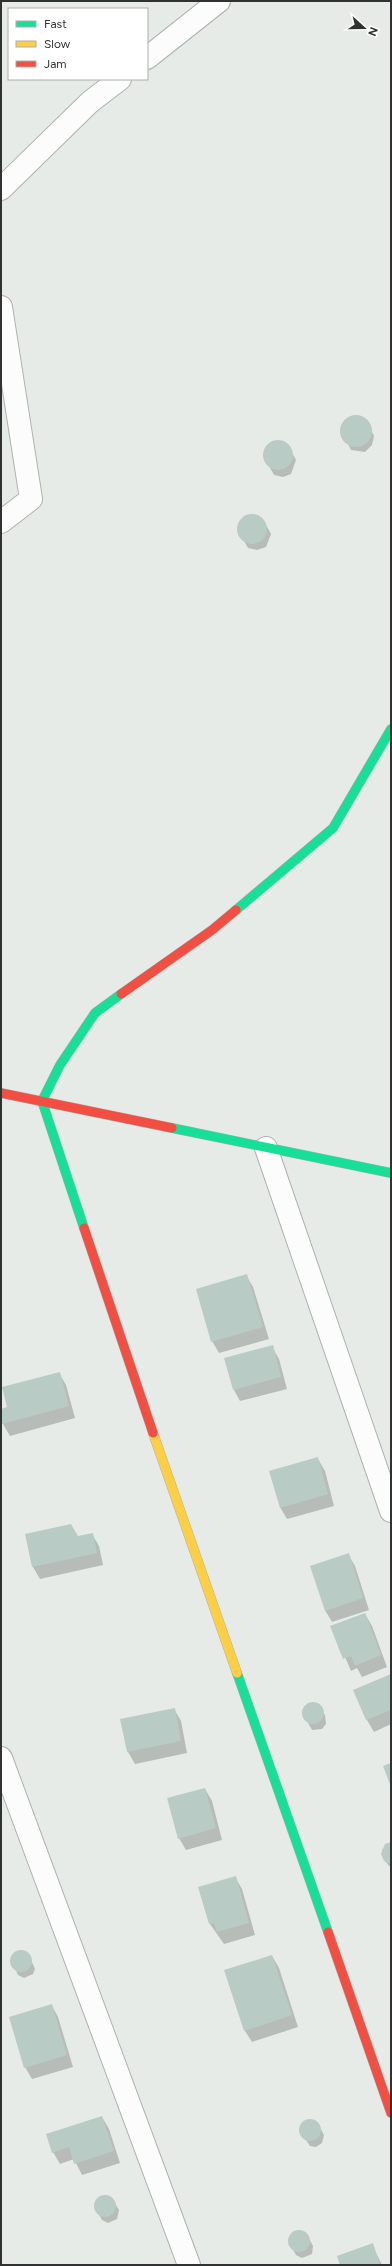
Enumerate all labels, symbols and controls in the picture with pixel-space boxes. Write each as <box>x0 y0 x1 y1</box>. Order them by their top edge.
legend <box>8 8 148 80</box>
north arrow <box>344 8 384 48</box>
text: Fast <box>44 17 67 31</box>
text: N <box>365 25 380 38</box>
text: Slow <box>44 37 71 51</box>
text: Jam <box>44 57 67 71</box>

